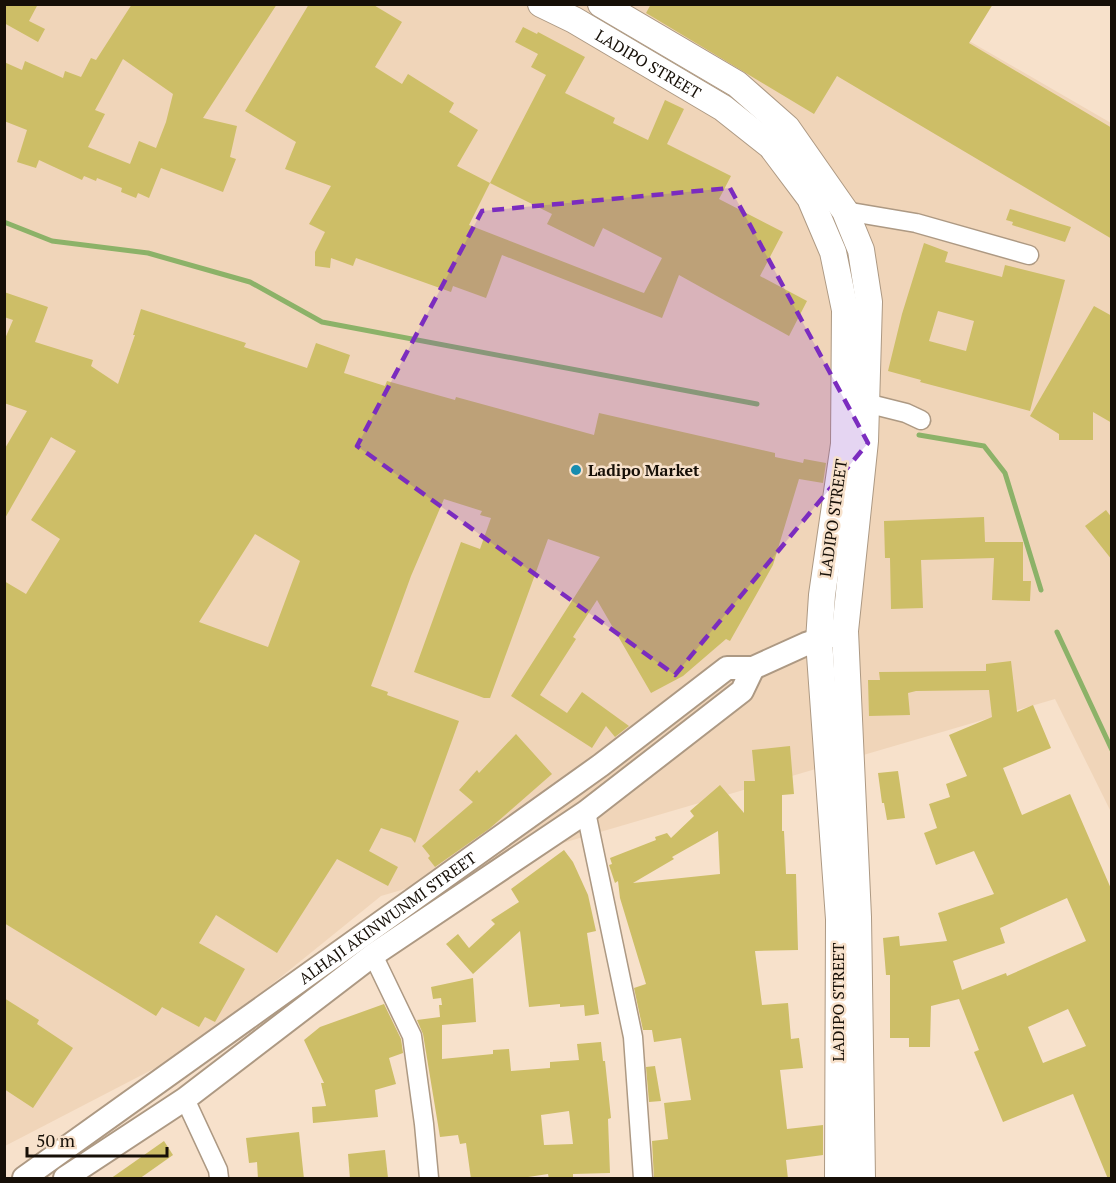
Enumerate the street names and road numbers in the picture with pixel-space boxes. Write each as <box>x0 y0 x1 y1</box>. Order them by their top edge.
street label: LADIPO STREET <box>592 24 705 104</box>
street label: LADIPO STREET <box>814 458 852 578</box>
street label: ALHAJI AKINWUNMI STREET <box>294 847 481 989</box>
street label: LADIPO STREET <box>827 942 849 1061</box>

